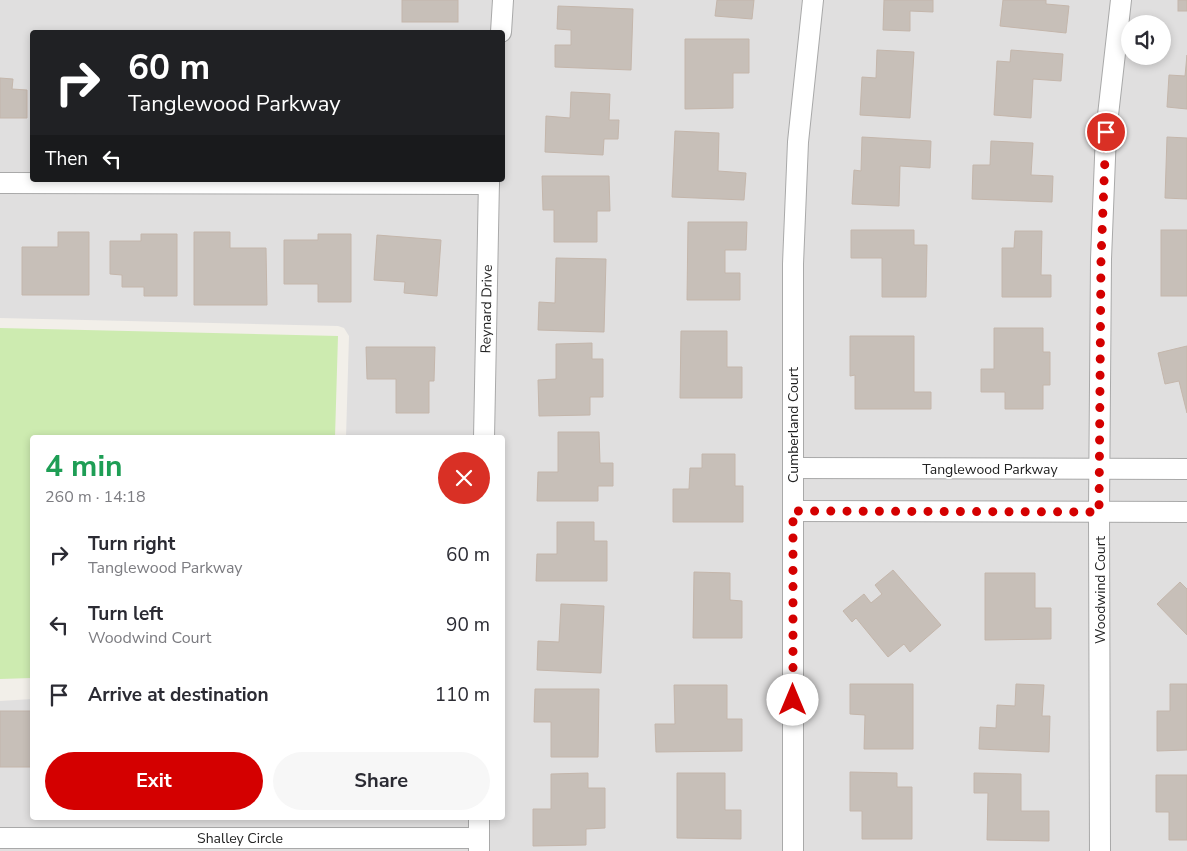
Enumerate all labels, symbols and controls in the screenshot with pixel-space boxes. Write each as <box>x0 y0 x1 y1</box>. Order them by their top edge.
map controls <box>1121 15 1171 65</box>
button: sound <box>1121 15 1171 65</box>
text: 60 m <box>128 44 210 91</box>
icon: right <box>45 50 110 115</box>
text: Tanglewood Parkway <box>128 89 341 119</box>
pin <box>1085 111 1127 153</box>
icon: arrive <box>1092 118 1120 146</box>
icon: left <box>98 145 126 173</box>
text: Then <box>45 146 88 172</box>
street label: Reynard Drive <box>476 264 497 354</box>
street label: Cumberland Court <box>784 367 803 483</box>
text: 4 min <box>45 446 123 487</box>
button: close <box>438 452 490 504</box>
street label: Tanglewood Parkway <box>922 460 1058 479</box>
text: 260 m · 14:18 <box>45 486 146 508</box>
text: Turn right <box>88 531 175 557</box>
street label: Woodwind Court <box>1091 536 1110 644</box>
icon: right <box>45 541 73 569</box>
text: 60 m <box>446 542 490 568</box>
text: Tanglewood Parkway <box>88 557 243 579</box>
text: Turn left <box>88 601 163 627</box>
icon: left <box>45 611 73 639</box>
text: 90 m <box>446 612 490 638</box>
text: Woodwind Court <box>88 627 211 649</box>
position arrow <box>766 673 818 725</box>
icon: arrive <box>45 681 73 709</box>
text: Arrive at destination <box>88 682 269 708</box>
text: 110 m <box>435 682 490 708</box>
button: Exit <box>45 752 263 810</box>
button: Share <box>273 752 490 810</box>
street label: Shalley Circle <box>197 829 283 848</box>

